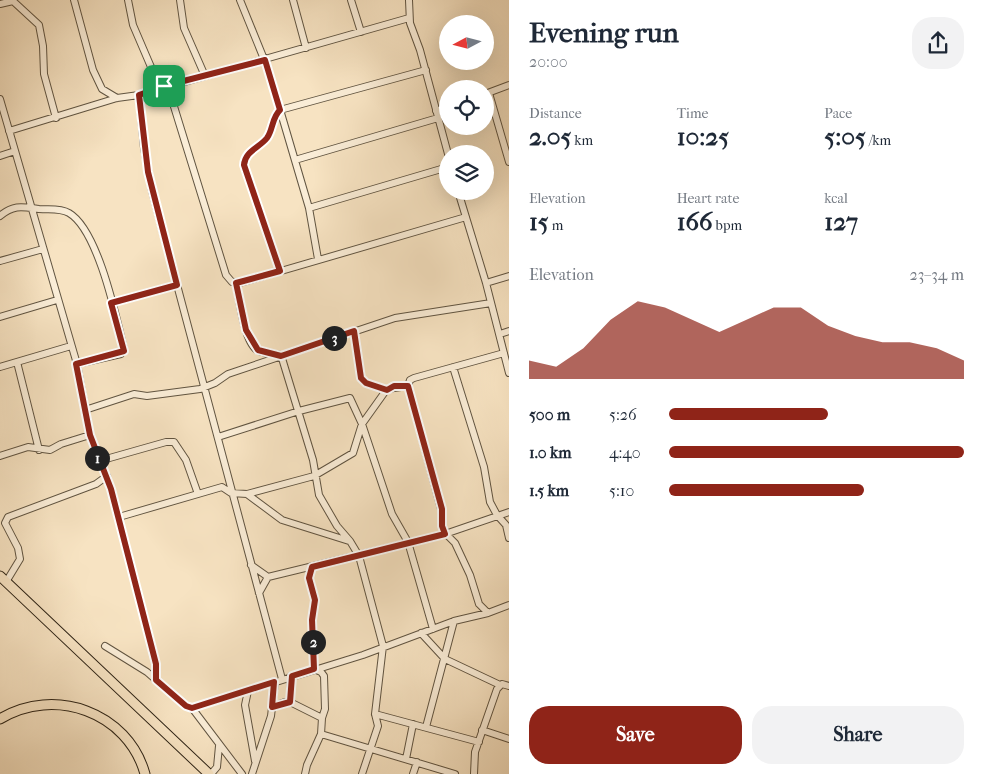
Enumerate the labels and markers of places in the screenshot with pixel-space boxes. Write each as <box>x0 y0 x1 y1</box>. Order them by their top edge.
pin <box>143 65 185 107</box>
pin: 3 <box>322 326 346 350</box>
pin: 1 <box>84 446 110 470</box>
pin: 2 <box>300 630 326 654</box>

